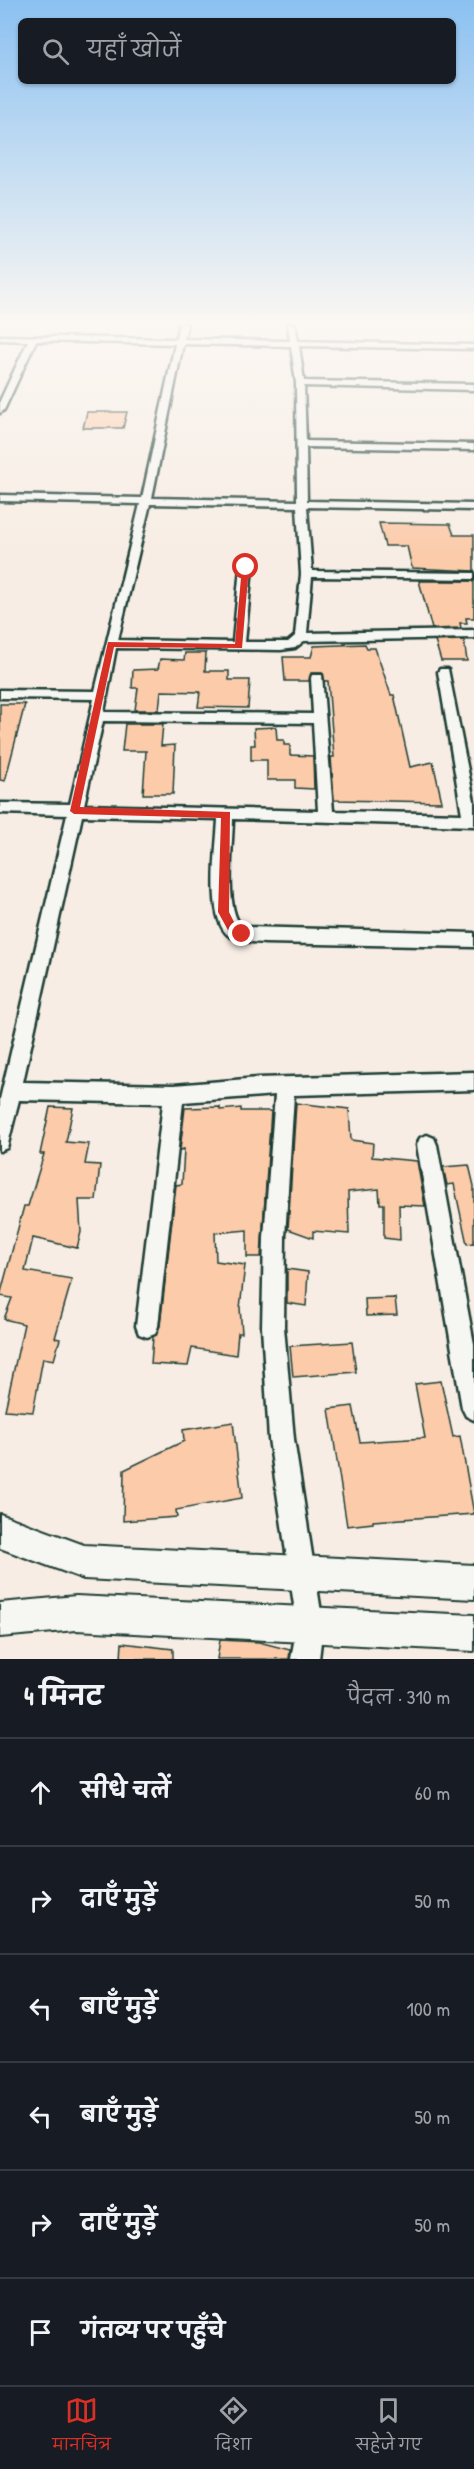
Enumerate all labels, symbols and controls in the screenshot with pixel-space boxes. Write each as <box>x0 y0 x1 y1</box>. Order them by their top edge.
search box <box>18 18 456 84</box>
text: यहाँ खोजें <box>87 34 181 64</box>
icon: search <box>39 35 72 68</box>
route start <box>232 553 258 579</box>
route end <box>228 920 254 946</box>
text: 4 मिनट <box>24 1678 103 1713</box>
text: पैदल · 310 m <box>347 1683 450 1710</box>
text: सीधे चलें <box>81 1775 171 1805</box>
icon: ahead <box>24 1776 57 1809</box>
text: 60 m <box>415 1779 450 1806</box>
text: दाएँ मुड़ें <box>81 1883 157 1913</box>
icon: right <box>24 1884 57 1917</box>
text: 50 m <box>414 1887 450 1914</box>
text: बाएँ मुड़ें <box>81 1991 158 2021</box>
icon: left <box>24 1992 57 2025</box>
text: 100 m <box>407 1995 450 2022</box>
text: बाएँ मुड़ें <box>81 2099 158 2129</box>
icon: left <box>24 2100 57 2133</box>
text: 50 m <box>414 2103 450 2130</box>
text: दाएँ मुड़ें <box>81 2207 157 2237</box>
icon: right <box>24 2208 57 2241</box>
text: 50 m <box>414 2211 450 2238</box>
text: गंतव्य पर पहुँचे <box>81 2315 225 2345</box>
icon: arrive <box>24 2316 57 2349</box>
tab: मानचित्र <box>52 2394 111 2462</box>
tab: दिशा <box>215 2394 251 2462</box>
tab: सहेजे गए <box>356 2394 422 2462</box>

